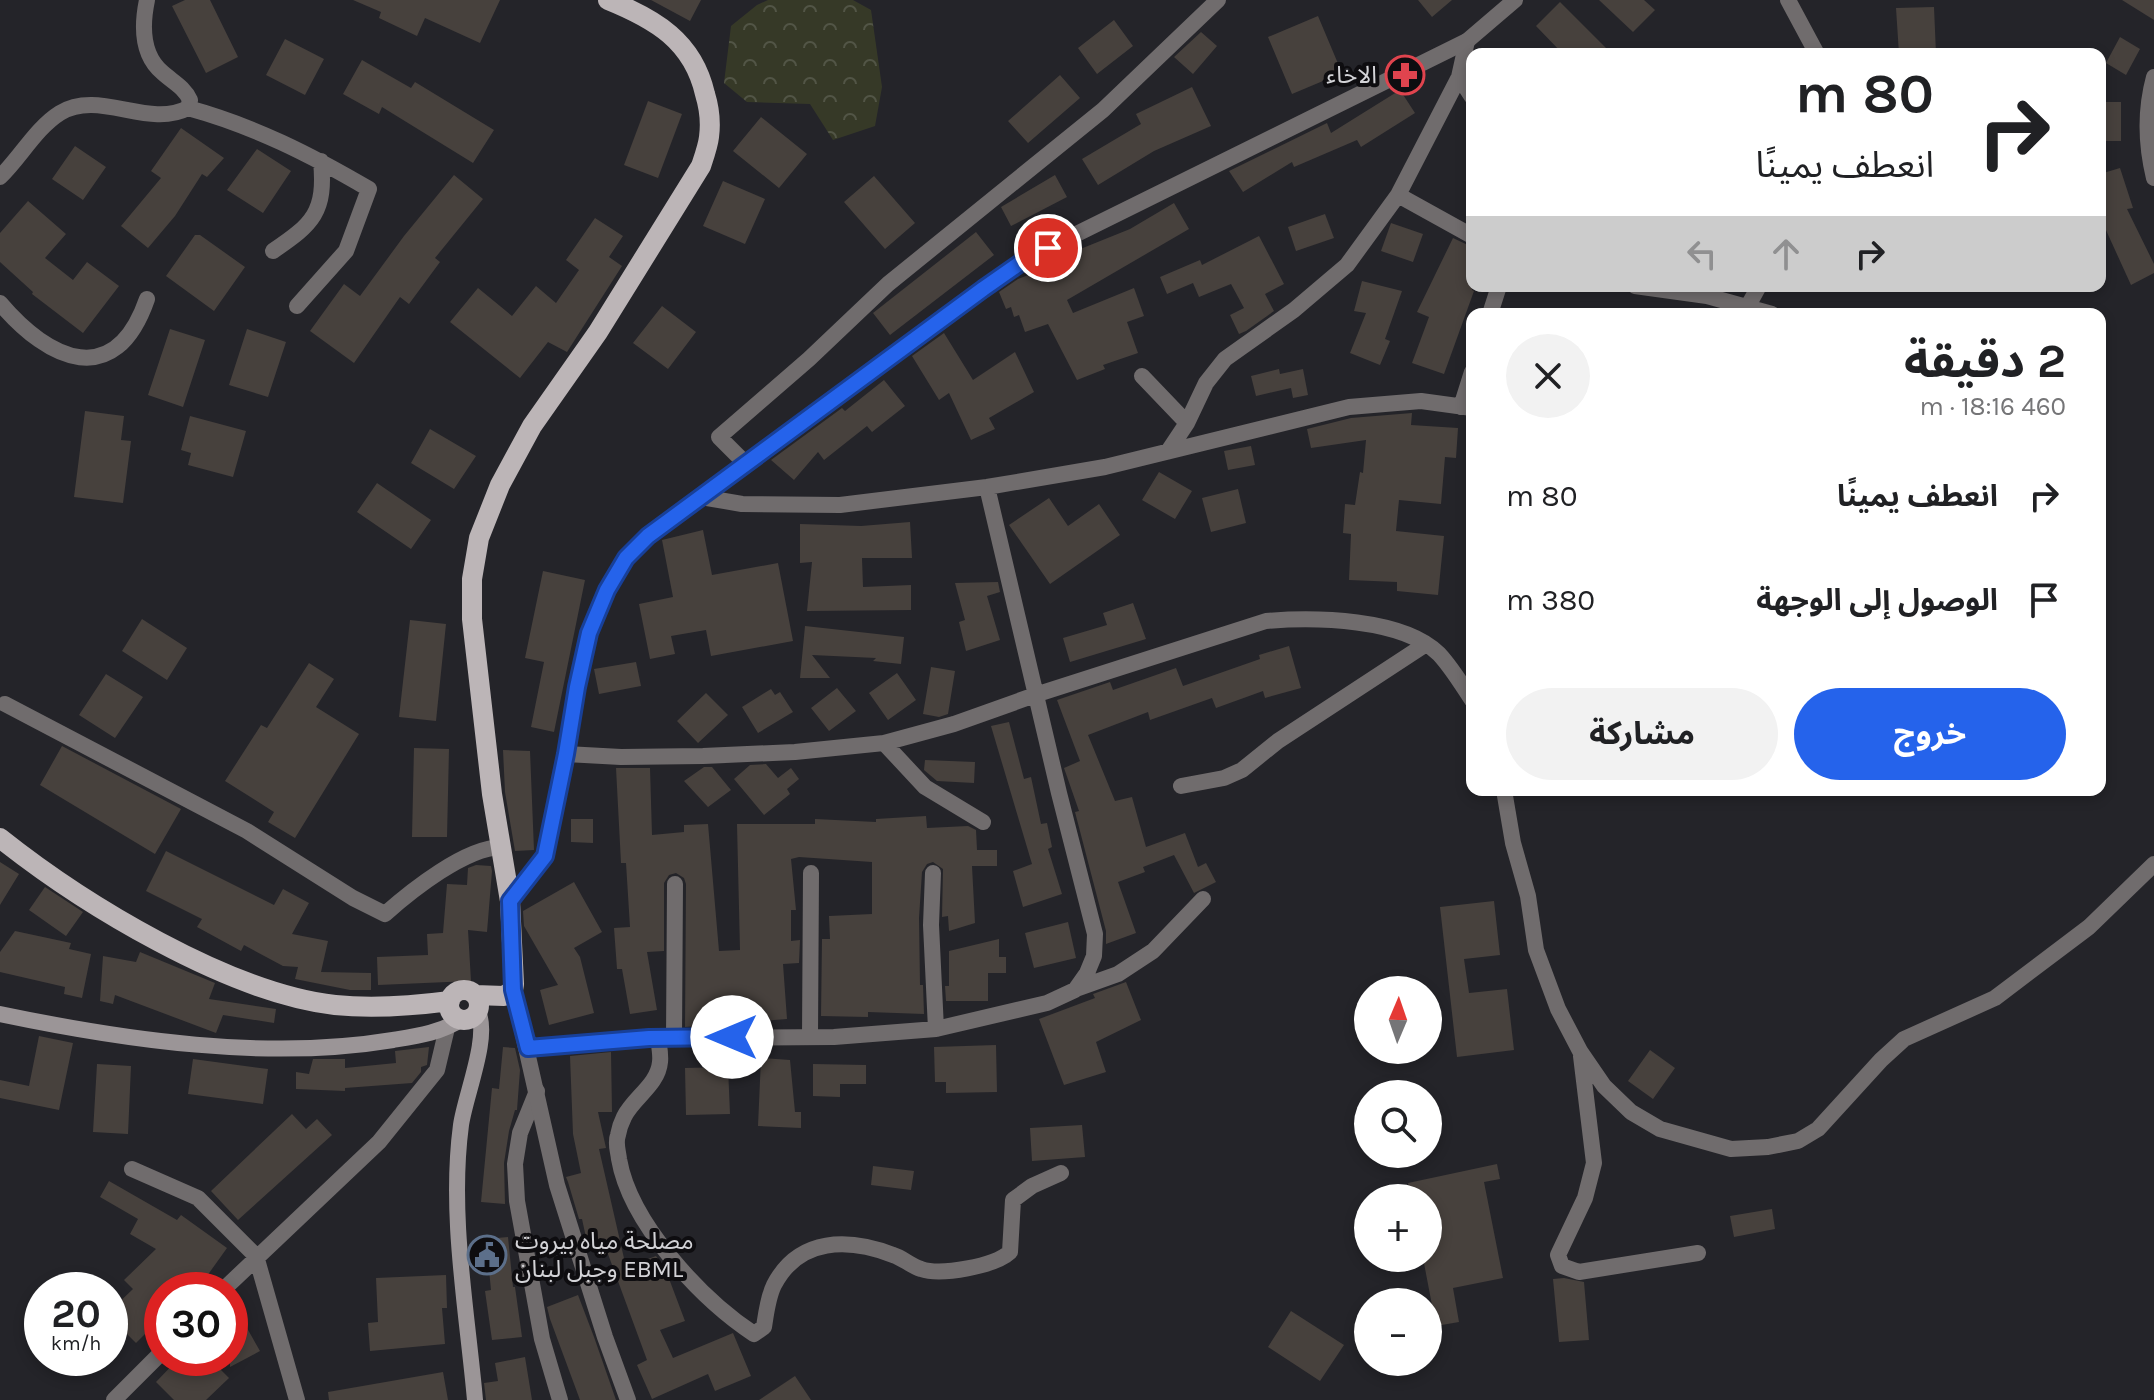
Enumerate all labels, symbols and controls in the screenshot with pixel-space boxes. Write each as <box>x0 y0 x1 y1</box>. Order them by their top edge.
pharmacy icon: الاخاء <box>1384 54 1426 96</box>
place label: الاخاء <box>1326 61 1377 89</box>
text: 80 m <box>1795 61 1934 126</box>
icon: right <box>1962 80 2066 184</box>
text: انعطف يمينًا <box>1756 144 1934 186</box>
pin <box>1014 214 1082 282</box>
icon: arrive <box>1026 226 1070 270</box>
icon: left <box>1680 232 1724 276</box>
icon: ahead <box>1764 232 1808 276</box>
icon: right <box>1848 232 1892 276</box>
text: 2 دقيقة <box>1904 333 2066 389</box>
button: close <box>1506 334 1590 418</box>
text: 460 m · 18:16 <box>1920 391 2066 422</box>
icon: right <box>2022 474 2066 518</box>
text: 80 m <box>1506 478 1577 514</box>
text: انعطف يمينًا <box>1837 478 1998 514</box>
icon: arrive <box>2022 578 2066 622</box>
text: 380 m <box>1506 582 1595 618</box>
text: الوصول إلى الوجهة <box>1756 582 1998 618</box>
button: مشاركة <box>1506 688 1778 780</box>
button: خروج <box>1794 688 2066 780</box>
north arrow <box>1354 976 1442 1064</box>
map controls <box>1354 976 1442 1376</box>
position arrow <box>690 995 774 1079</box>
button: search <box>1354 1080 1442 1168</box>
button: + <box>1354 1184 1442 1272</box>
place label: مصلحة مياه بيروت وجبل لبنان EBML <box>515 1227 694 1283</box>
public building icon: مصلحة مياه بيروت وجبل لبنان EBML <box>466 1234 508 1276</box>
speed limit sign: 30 <box>144 1272 248 1376</box>
button: − <box>1354 1288 1442 1376</box>
text: 20 <box>51 1290 101 1337</box>
text: km/h <box>51 1332 101 1355</box>

